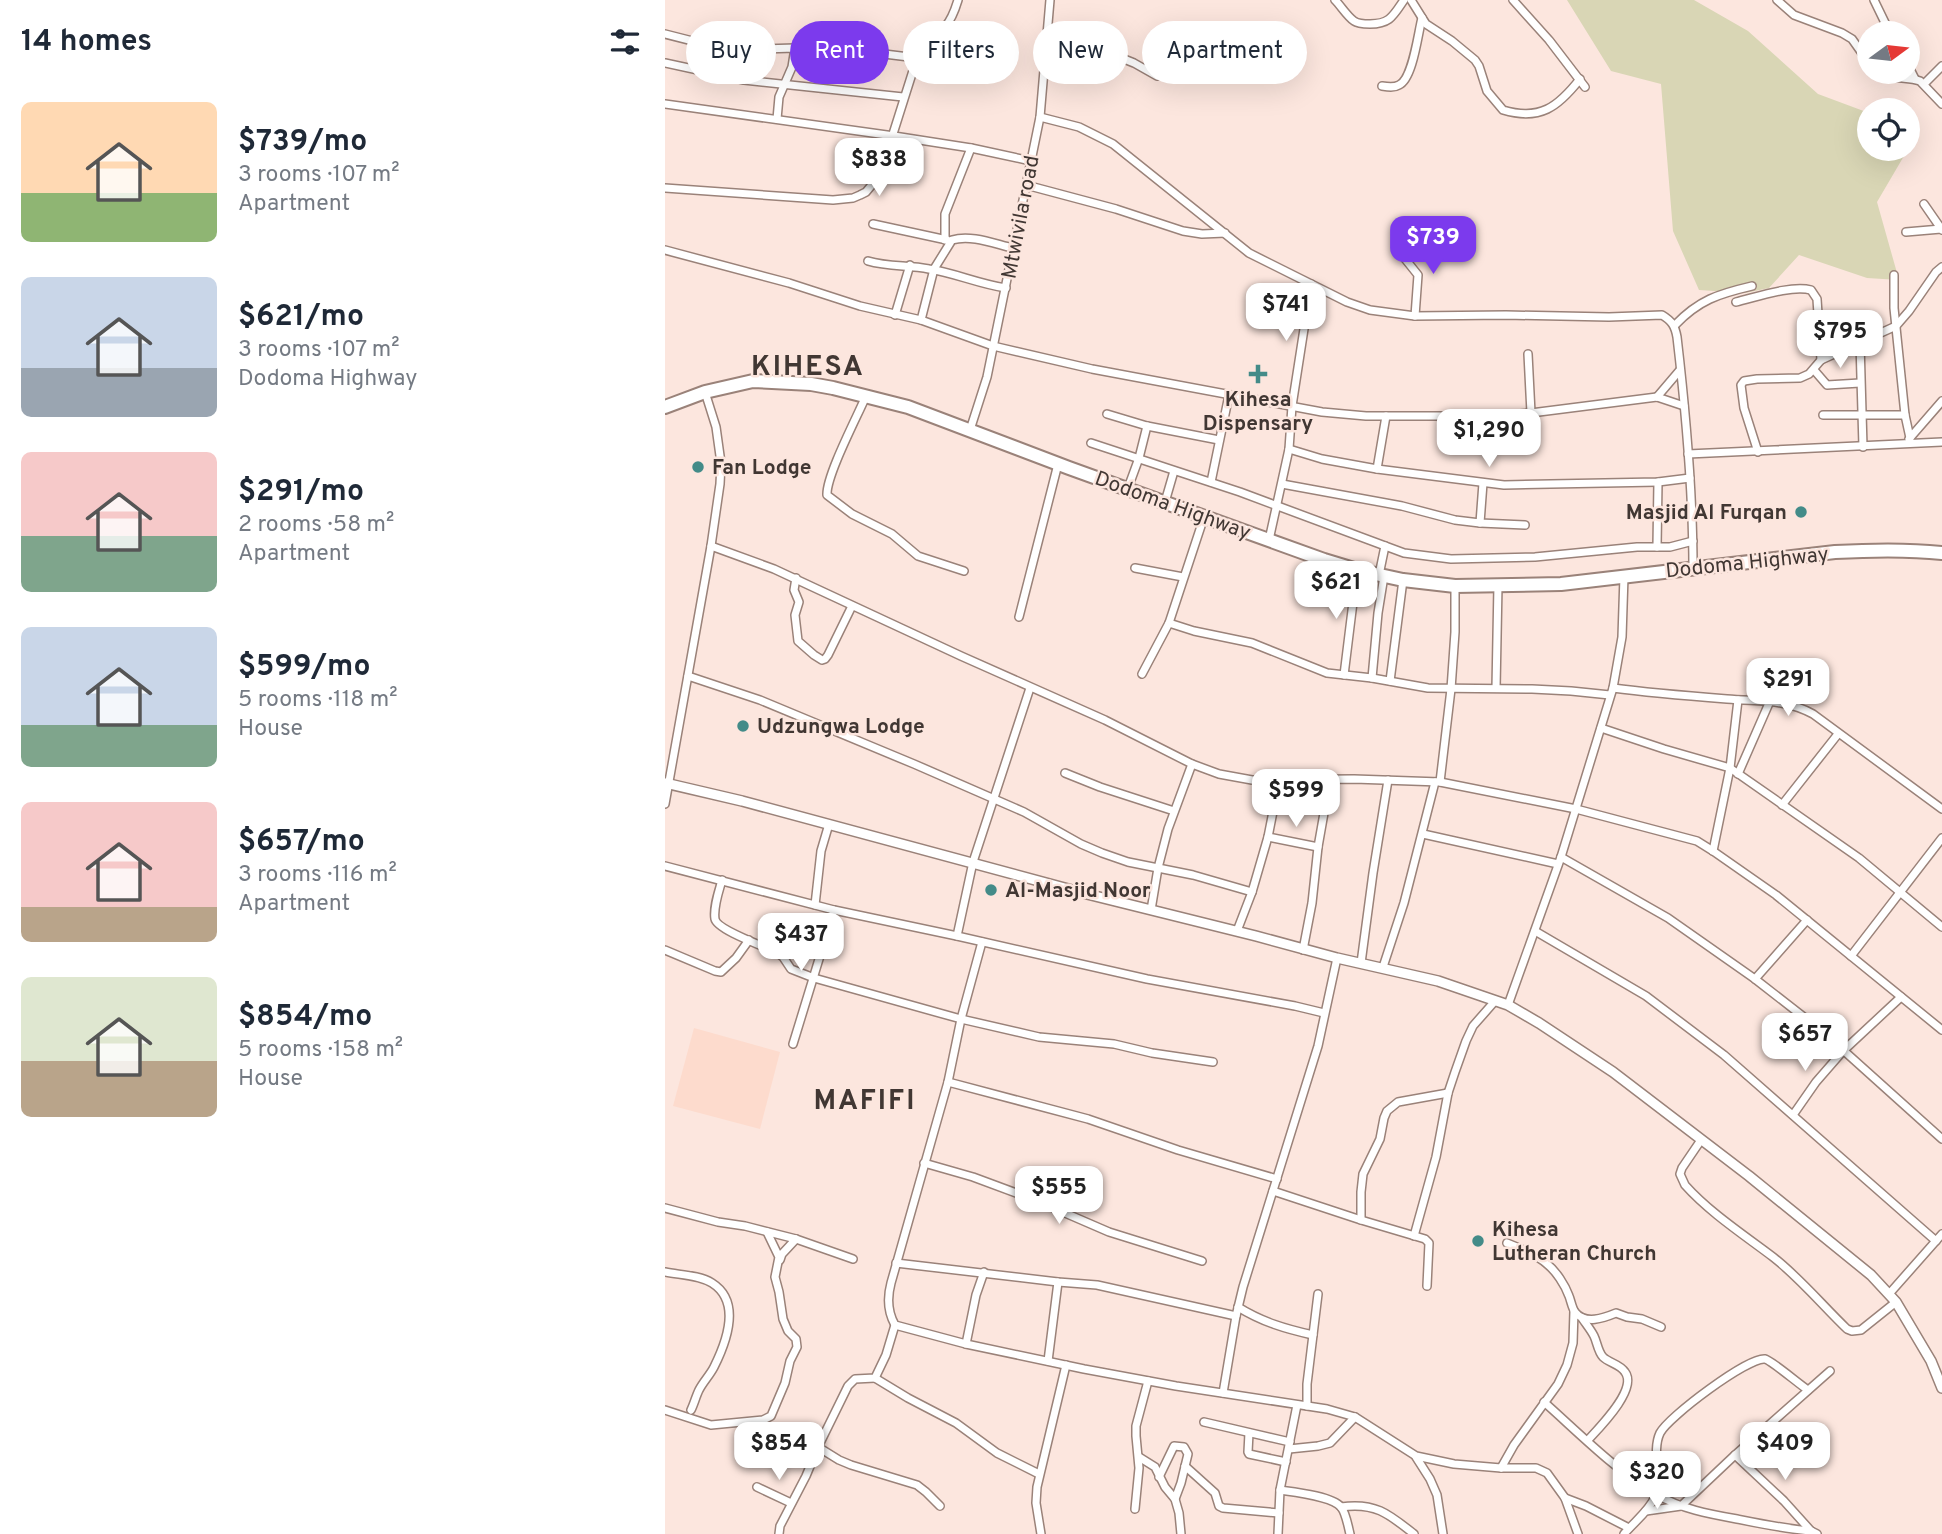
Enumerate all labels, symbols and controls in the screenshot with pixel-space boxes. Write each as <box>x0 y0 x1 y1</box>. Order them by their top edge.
chip: Buy <box>686 21 776 84</box>
chip: Rent <box>790 21 889 84</box>
chip: Filters <box>903 21 1019 84</box>
chip: New <box>1033 21 1128 84</box>
chip: Apartment <box>1142 21 1307 84</box>
north arrow <box>1857 21 1920 84</box>
map controls <box>1857 21 1920 161</box>
icon: filters <box>606 23 644 61</box>
text: 14 homes <box>21 24 152 61</box>
button: locate <box>1857 98 1920 161</box>
text: $739/mo <box>238 124 367 161</box>
icon: home <box>77 130 161 214</box>
pin: $838 <box>838 138 920 198</box>
text: $838 <box>851 146 907 175</box>
street label: Mtwivila road <box>996 153 1047 281</box>
text: 3 rooms · 107 m² <box>238 161 400 190</box>
text: Apartment <box>238 190 350 219</box>
pin: $739 <box>1392 216 1474 276</box>
text: $739 <box>1406 224 1460 253</box>
pin: $741 <box>1245 284 1327 343</box>
text: $741 <box>1262 291 1310 320</box>
text: $621/mo <box>238 299 364 336</box>
icon: home <box>77 305 161 389</box>
pin: $795 <box>1799 310 1881 370</box>
text: $795 <box>1813 318 1867 347</box>
text: 3 rooms · 107 m² <box>238 336 400 365</box>
district label: KIHESA <box>751 350 865 386</box>
marker: Kihesa Dispensary <box>1248 364 1268 384</box>
text: Dodoma Highway <box>238 365 417 394</box>
place label: Kihesa Dispensary <box>1203 387 1313 438</box>
pin: $1,290 <box>1432 410 1546 469</box>
text: $1,290 <box>1453 417 1525 446</box>
place label: Fan Lodge <box>712 455 811 482</box>
marker: Fan Lodge <box>690 459 706 475</box>
street label: Dodoma Highway <box>1091 466 1254 547</box>
text: $291/mo <box>238 474 364 511</box>
icon: home <box>77 480 161 564</box>
place label: Masjid Al Furqan <box>1626 500 1787 527</box>
marker: Masjid Al Furqan <box>1793 504 1809 520</box>
text: 2 rooms · 58 m² <box>238 511 394 540</box>
text: Apartment <box>238 540 350 569</box>
street label: Dodoma Highway <box>1664 542 1830 585</box>
pin: $621 <box>1295 562 1377 621</box>
text: $621 <box>1310 569 1362 598</box>
text: $599/mo <box>238 649 370 686</box>
icon: home <box>77 655 161 739</box>
pin: $291 <box>1747 658 1829 718</box>
text: $291 <box>1762 666 1814 695</box>
text: 5 rooms · 118 m² <box>238 686 397 715</box>
place label: Udzungwa Lodge <box>757 714 925 741</box>
text: House <box>238 715 303 744</box>
marker: Udzungwa Lodge <box>735 718 751 734</box>
pin: $599 <box>1255 770 1337 829</box>
text: $599 <box>1268 777 1324 806</box>
text: $657/mo <box>238 824 365 861</box>
icon: home <box>77 830 161 914</box>
text: 3 rooms · 116 m² <box>238 861 397 890</box>
place label: Al-Masjid Noor <box>1005 878 1151 905</box>
marker: Al-Masjid Noor <box>983 882 999 898</box>
text: Apartment <box>238 890 350 919</box>
pin: $437 <box>760 914 842 973</box>
text: $437 <box>774 921 828 950</box>
text: $854/mo <box>238 999 372 1036</box>
icon: home <box>77 1005 161 1089</box>
pin: $657 <box>1764 1014 1846 1073</box>
text: $657 <box>1778 1021 1832 1050</box>
text: 5 rooms · 158 m² <box>238 1036 403 1065</box>
text: House <box>238 1065 303 1094</box>
district label: MAFIFI <box>814 1084 916 1120</box>
pin: $555 <box>1018 1166 1100 1226</box>
text: $555 <box>1031 1174 1087 1203</box>
place label: Kihesa Lutheran Church <box>1492 1217 1657 1268</box>
marker: Kihesa Lutheran Church <box>1470 1233 1486 1249</box>
pin: $854 <box>738 1422 820 1482</box>
pin: $409 <box>1744 1422 1826 1482</box>
text: $854 <box>750 1430 808 1459</box>
text: $409 <box>1756 1430 1814 1459</box>
pin: $320 <box>1616 1452 1698 1511</box>
text: $320 <box>1629 1459 1685 1488</box>

